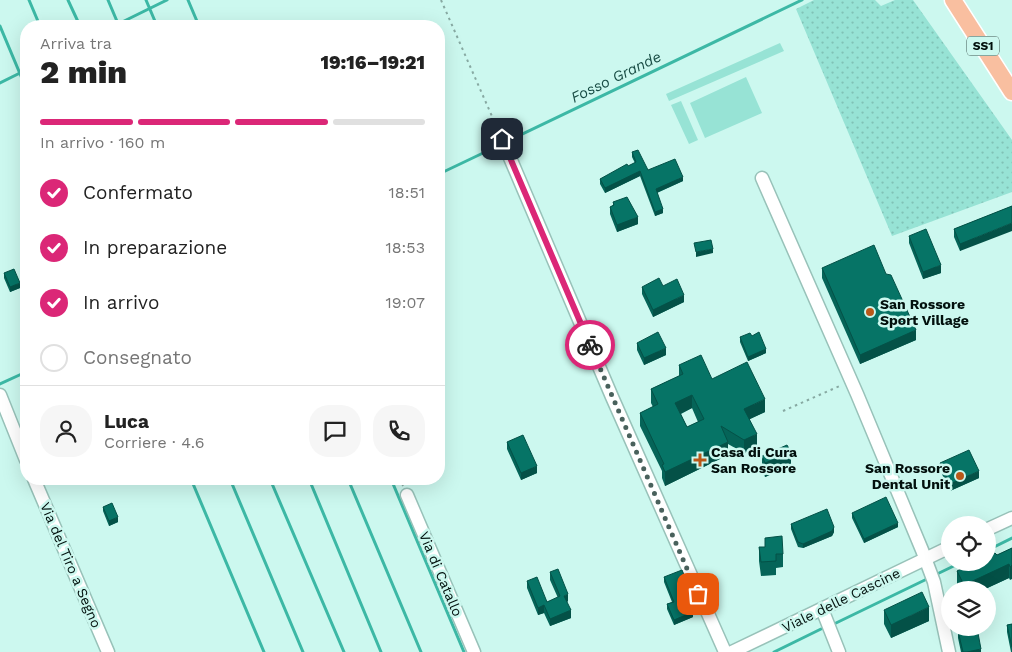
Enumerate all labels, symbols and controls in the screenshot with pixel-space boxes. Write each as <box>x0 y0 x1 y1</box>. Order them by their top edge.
text: Arriva tra <box>40 34 112 53</box>
road number: SS1 <box>967 36 999 56</box>
water label: Fosso Grande <box>568 47 664 107</box>
text: 19:16–19:21 <box>320 51 425 74</box>
text: 2 min <box>40 53 127 91</box>
pin <box>481 118 523 160</box>
icon: home <box>488 125 516 153</box>
text: In arrivo · 160 m <box>40 133 165 152</box>
icon: check <box>40 179 68 207</box>
text: Confermato <box>83 181 193 204</box>
text: 18:51 <box>389 183 425 202</box>
icon: check <box>40 234 68 262</box>
text: In preparazione <box>83 236 227 259</box>
text: 18:53 <box>386 238 425 257</box>
icon: check <box>40 289 68 317</box>
text: In arrivo <box>83 291 159 314</box>
text: 19:07 <box>386 293 425 312</box>
place label: San Rossore Sport Village <box>880 296 969 328</box>
marker: San Rossore Sport Village <box>864 306 876 318</box>
courier <box>565 320 615 370</box>
icon: bike <box>576 331 604 359</box>
text: Consegnato <box>83 346 192 369</box>
button: person <box>40 405 92 457</box>
button: chat <box>309 405 361 457</box>
button: phone <box>373 405 425 457</box>
text: Luca <box>104 410 149 433</box>
text: Corriere · 4.6 <box>104 433 205 452</box>
place label: Casa di Cura San Rossore <box>711 444 798 476</box>
marker: Casa di Cura San Rossore <box>693 453 707 467</box>
place label: San Rossore Dental Unit <box>865 460 950 492</box>
marker: San Rossore Dental Unit <box>954 470 966 482</box>
street label: Via del Tiro a Segno <box>37 500 105 630</box>
map controls <box>941 516 996 636</box>
button: locate <box>941 516 996 571</box>
street label: Via di Catallo <box>416 529 466 619</box>
street label: Viale delle Cascine <box>779 564 903 636</box>
pin <box>677 573 719 615</box>
icon: bag <box>684 580 712 608</box>
button: layers <box>941 581 996 636</box>

